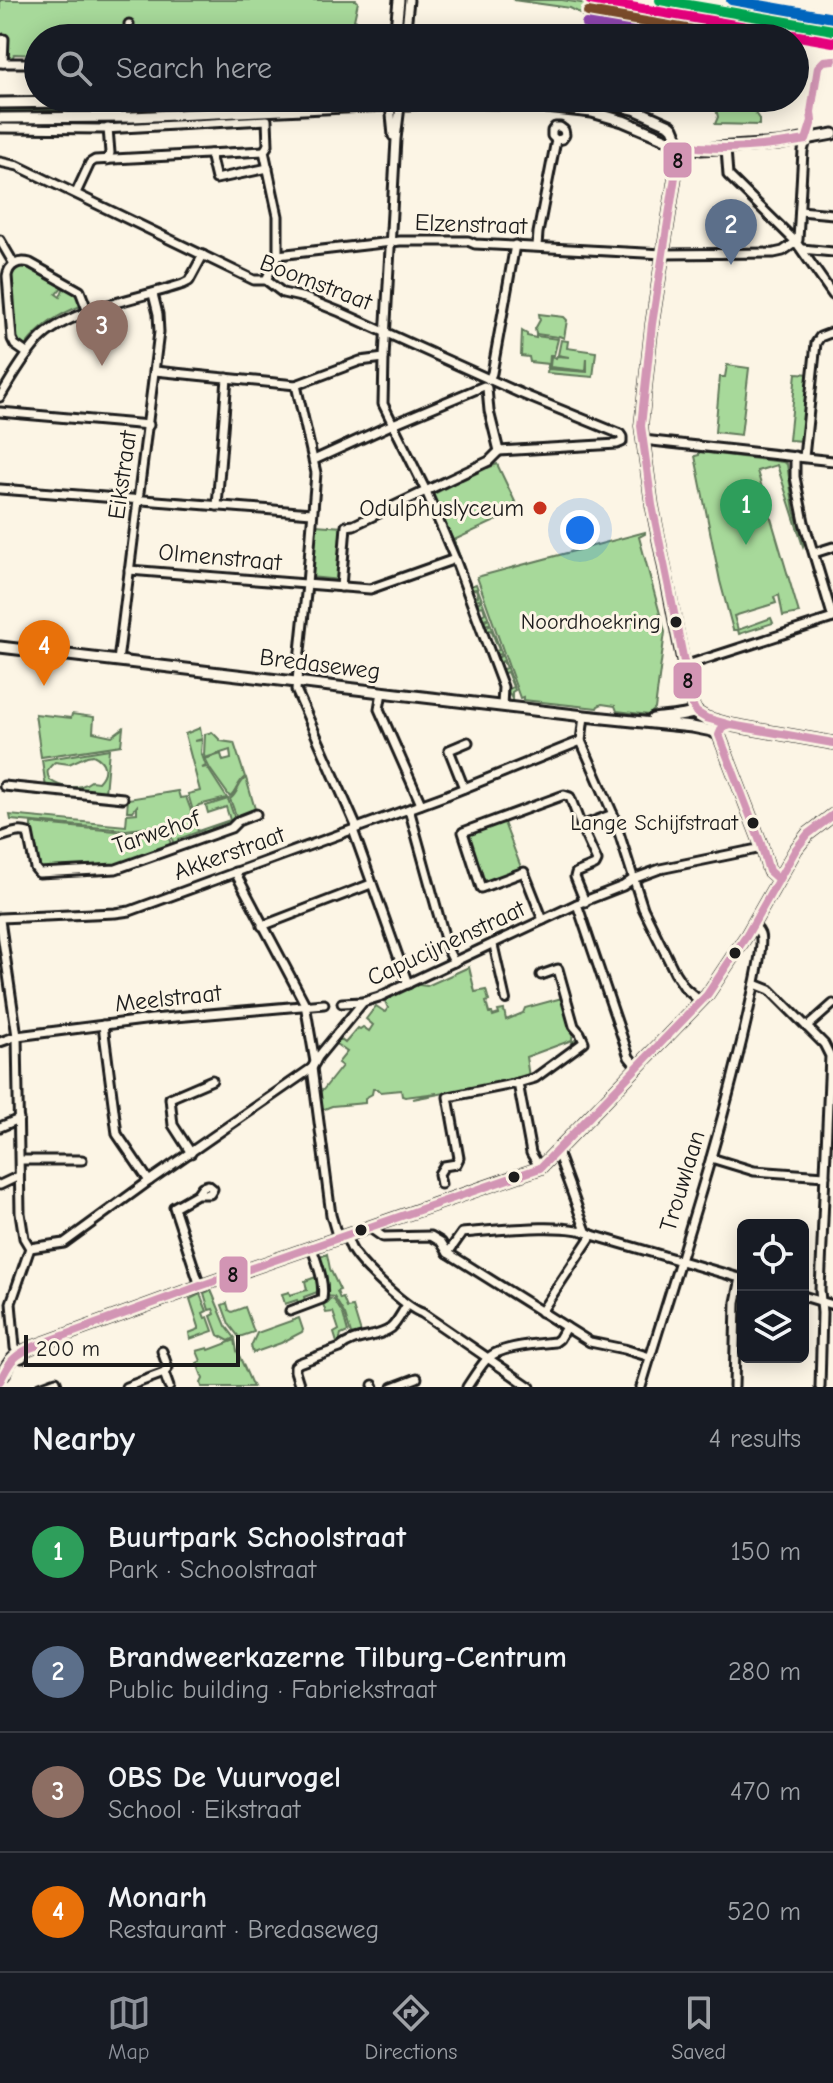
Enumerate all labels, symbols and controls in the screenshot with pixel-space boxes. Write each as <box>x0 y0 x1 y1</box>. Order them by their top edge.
search box <box>24 24 809 112</box>
icon: search <box>52 46 96 90</box>
text: Search here <box>116 51 272 86</box>
line badge: 8 <box>662 141 693 179</box>
text: 8 <box>672 148 684 174</box>
pin: 2 <box>705 199 757 265</box>
street label: Elzenstraat <box>414 208 529 240</box>
street label: Boomstraat <box>256 248 377 317</box>
pin: 3 <box>76 300 128 366</box>
street label: Eikstraat <box>102 428 142 521</box>
pin: 1 <box>720 479 772 545</box>
place label: Odulphuslyceum <box>359 494 524 522</box>
marker: Odulphuslyceum <box>531 499 549 517</box>
your location <box>560 510 600 550</box>
street label: Olmenstraat <box>157 538 284 576</box>
place label: Noordhoekring <box>521 609 661 635</box>
marker: Noordhoekring <box>668 614 684 630</box>
pin: 4 <box>18 620 70 686</box>
street label: Bredaseweg <box>258 643 382 685</box>
line badge: 8 <box>672 661 703 700</box>
text: 8 <box>682 668 694 694</box>
street label: Tarwehof <box>109 804 204 860</box>
place label: Lange Schijfstraat <box>570 810 739 836</box>
marker: Lange Schijfstraat <box>745 815 761 831</box>
street label: Akkerstraat <box>170 820 289 886</box>
street label: Capucijnenstraat <box>363 894 530 992</box>
unlabelled marker <box>727 945 743 961</box>
street label: Meelstraat <box>113 978 224 1018</box>
street label: Trouwlaan <box>653 1127 711 1235</box>
unlabelled marker <box>506 1169 522 1185</box>
map controls <box>737 1219 809 1363</box>
button: locate <box>737 1219 809 1291</box>
unlabelled marker <box>353 1222 369 1238</box>
line badge: 8 <box>218 1255 249 1294</box>
text: 8 <box>227 1262 239 1288</box>
button: layers <box>737 1291 809 1363</box>
scale bar <box>24 1331 240 1367</box>
text: 200 m <box>36 1336 100 1362</box>
text: Nearby <box>32 1419 135 1459</box>
text: 4 results <box>709 1424 801 1454</box>
text: Buurtpark Schoolstraat <box>108 1520 406 1555</box>
text: 1 <box>53 1537 63 1567</box>
text: 150 m <box>731 1537 801 1567</box>
text: Park · Schoolstraat <box>108 1555 316 1585</box>
text: Brandweerkazerne Tilburg-Centrum <box>108 1640 567 1675</box>
text: 2 <box>52 1657 64 1687</box>
text: 280 m <box>728 1657 801 1687</box>
text: Public building · Fabriekstraat <box>108 1675 436 1705</box>
text: OBS De Vuurvogel <box>108 1760 341 1795</box>
text: 3 <box>52 1777 64 1807</box>
text: 470 m <box>730 1777 801 1807</box>
text: School · Eikstraat <box>108 1795 300 1825</box>
text: Monarh <box>108 1880 207 1915</box>
text: 4 <box>52 1897 64 1927</box>
text: 520 m <box>727 1897 801 1927</box>
text: Restaurant · Bredaseweg <box>108 1915 379 1945</box>
tab: Map <box>107 1991 151 2065</box>
tab: Directions <box>365 1991 458 2065</box>
tab: Saved <box>671 1991 726 2065</box>

